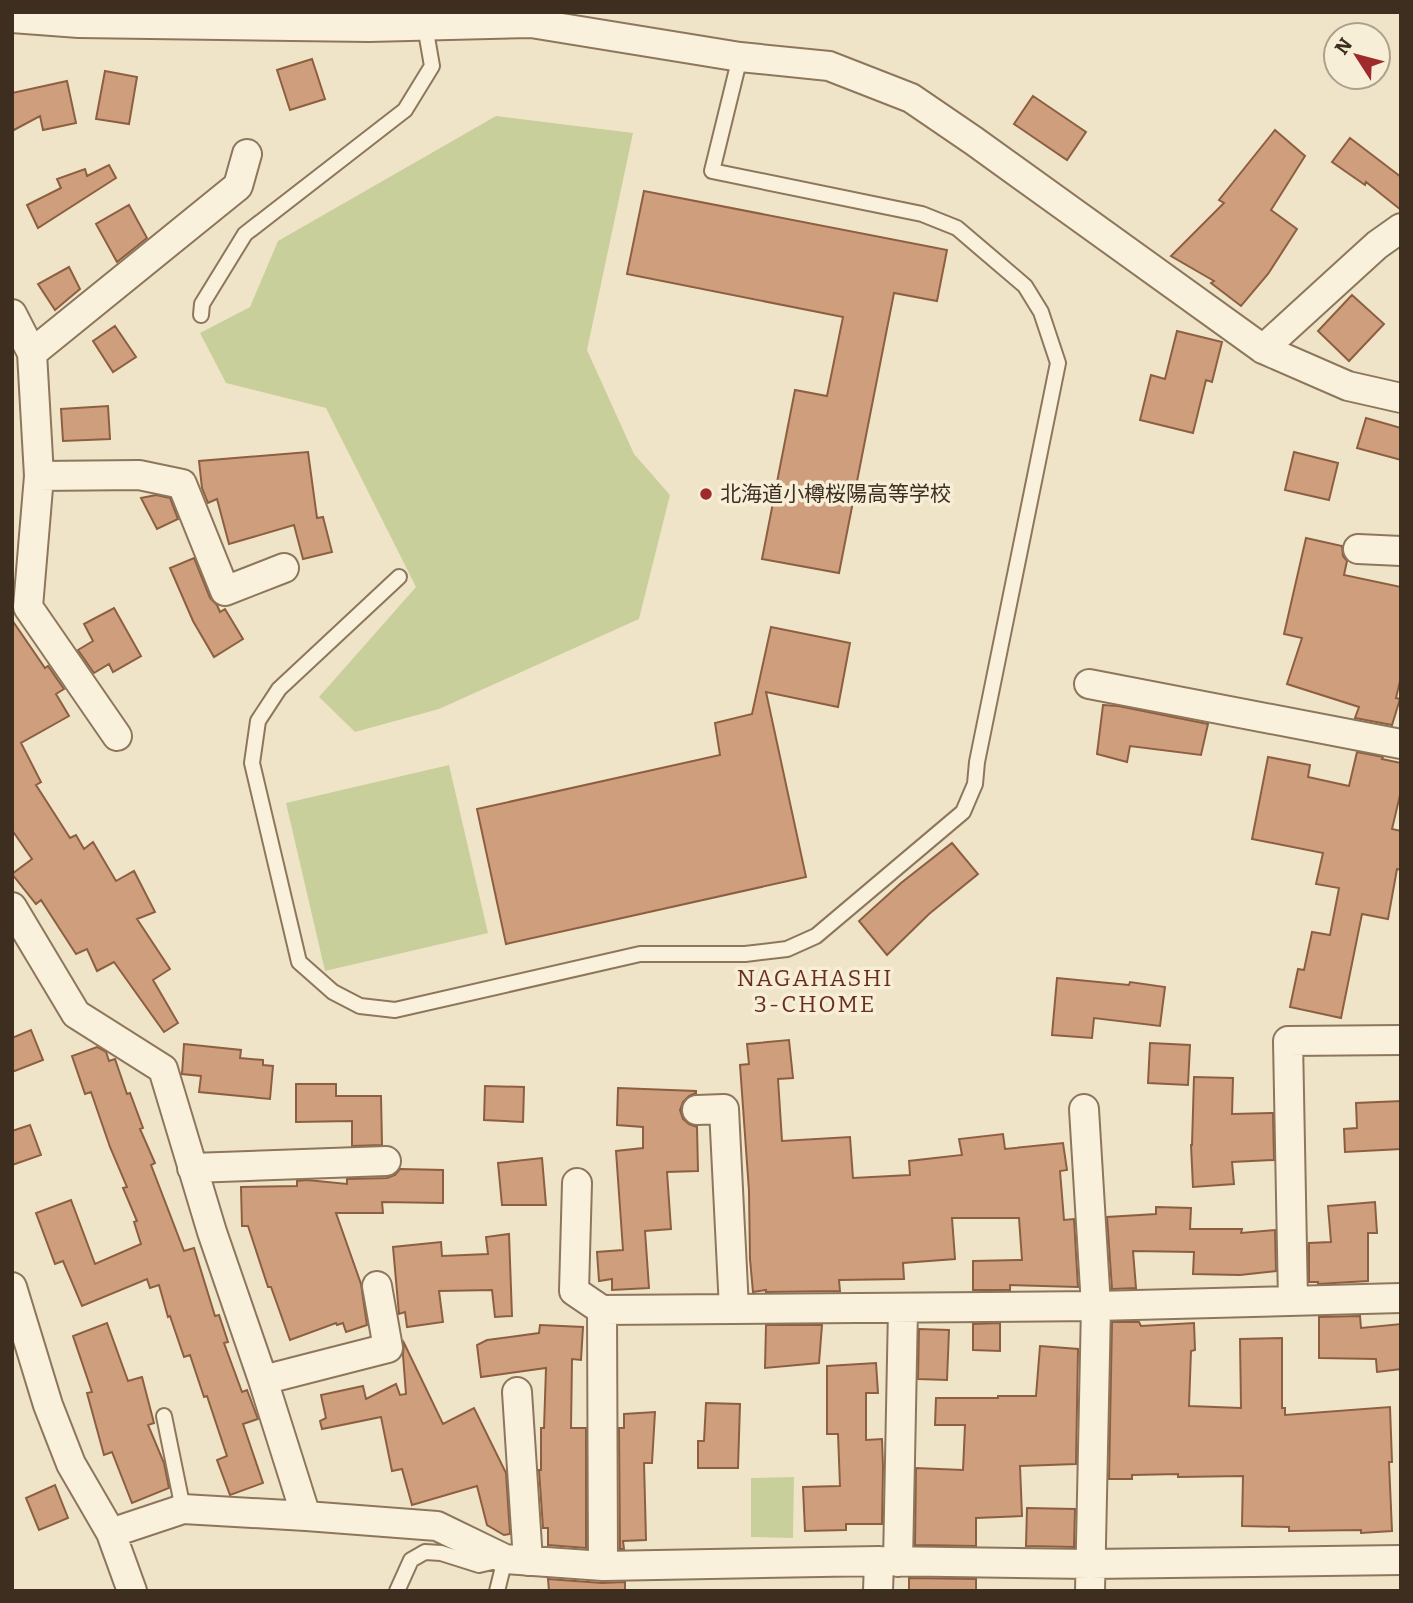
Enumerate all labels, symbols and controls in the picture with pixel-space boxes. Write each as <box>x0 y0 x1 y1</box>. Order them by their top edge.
north arrow <box>1322 21 1392 91</box>
text: N <box>1330 33 1357 59</box>
place label: 北海道小樽桜陽高等学校 <box>720 481 951 507</box>
marker: 北海道小樽桜陽高等学校 <box>698 486 714 502</box>
district label: NAGAHASHI 3-CHOME <box>737 964 893 1018</box>

